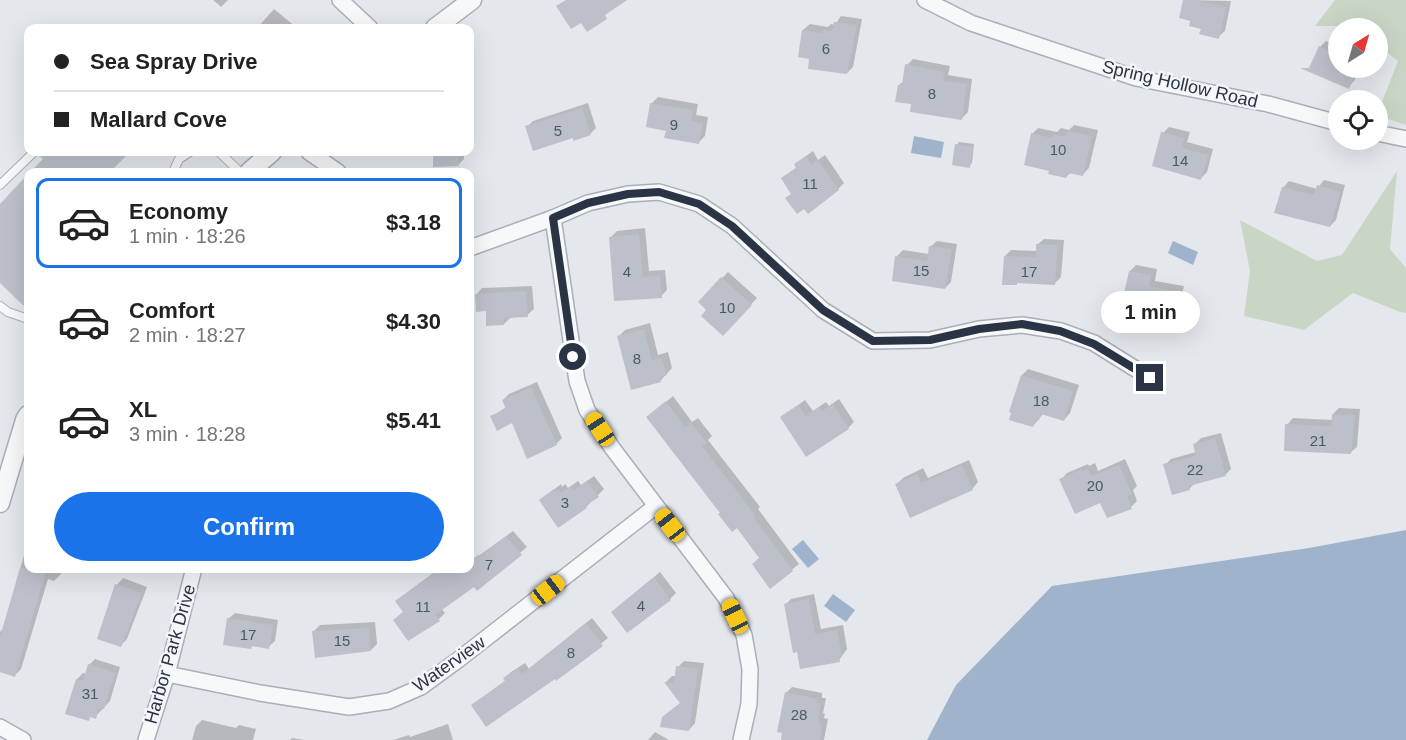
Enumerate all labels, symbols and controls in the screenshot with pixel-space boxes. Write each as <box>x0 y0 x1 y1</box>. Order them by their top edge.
north arrow <box>1328 18 1388 78</box>
map controls <box>1328 18 1388 150</box>
house number: 6 <box>822 40 830 57</box>
text: Sea Spray Drive <box>90 49 258 74</box>
street label: Spring Hollow Road <box>1100 56 1260 112</box>
house number: 8 <box>928 85 936 102</box>
button: locate <box>1328 90 1388 150</box>
text: Mallard Cove <box>90 107 227 132</box>
house number: 9 <box>670 116 678 133</box>
house number: 5 <box>554 122 562 139</box>
house number: 10 <box>1050 141 1066 158</box>
house number: 14 <box>1172 152 1188 169</box>
house number: 11 <box>802 175 818 192</box>
icon: car <box>57 196 111 250</box>
text: Economy <box>129 199 228 224</box>
text: $3.18 <box>386 210 441 235</box>
text: 1 min · 18:26 <box>129 225 246 247</box>
house number: 15 <box>913 262 929 279</box>
house number: 4 <box>623 263 631 280</box>
house number: 17 <box>1021 263 1037 280</box>
callout: 1 min <box>1100 291 1200 333</box>
icon: car <box>57 295 111 349</box>
text: Comfort <box>129 298 215 323</box>
house number: 10 <box>719 299 735 316</box>
text: 1 min <box>1124 301 1177 323</box>
text: $4.30 <box>386 309 441 334</box>
text: 2 min · 18:27 <box>129 324 246 346</box>
route start <box>559 343 586 370</box>
house number: 8 <box>633 350 641 367</box>
route end <box>1136 364 1163 391</box>
house number: 18 <box>1033 392 1049 409</box>
icon: car <box>57 394 111 448</box>
text: XL <box>129 397 157 422</box>
text: $5.41 <box>386 408 441 433</box>
car <box>583 409 617 449</box>
text: 3 min · 18:28 <box>129 423 246 445</box>
house number: 21 <box>1310 432 1326 449</box>
house number: 22 <box>1187 461 1203 478</box>
house number: 20 <box>1087 477 1103 494</box>
button: Confirm <box>54 492 444 561</box>
house number: 3 <box>561 494 569 511</box>
car <box>652 505 688 545</box>
house number: 7 <box>485 556 493 573</box>
car <box>528 572 568 608</box>
street label: Harbor Park Drive <box>141 582 199 726</box>
car <box>719 596 751 636</box>
house number: 4 <box>637 597 645 614</box>
house number: 11 <box>415 598 431 615</box>
house number: 17 <box>240 626 256 643</box>
street label: Waterview <box>409 631 490 696</box>
house number: 15 <box>334 632 350 649</box>
house number: 8 <box>567 644 575 661</box>
house number: 31 <box>82 685 98 702</box>
house number: 28 <box>791 706 807 723</box>

